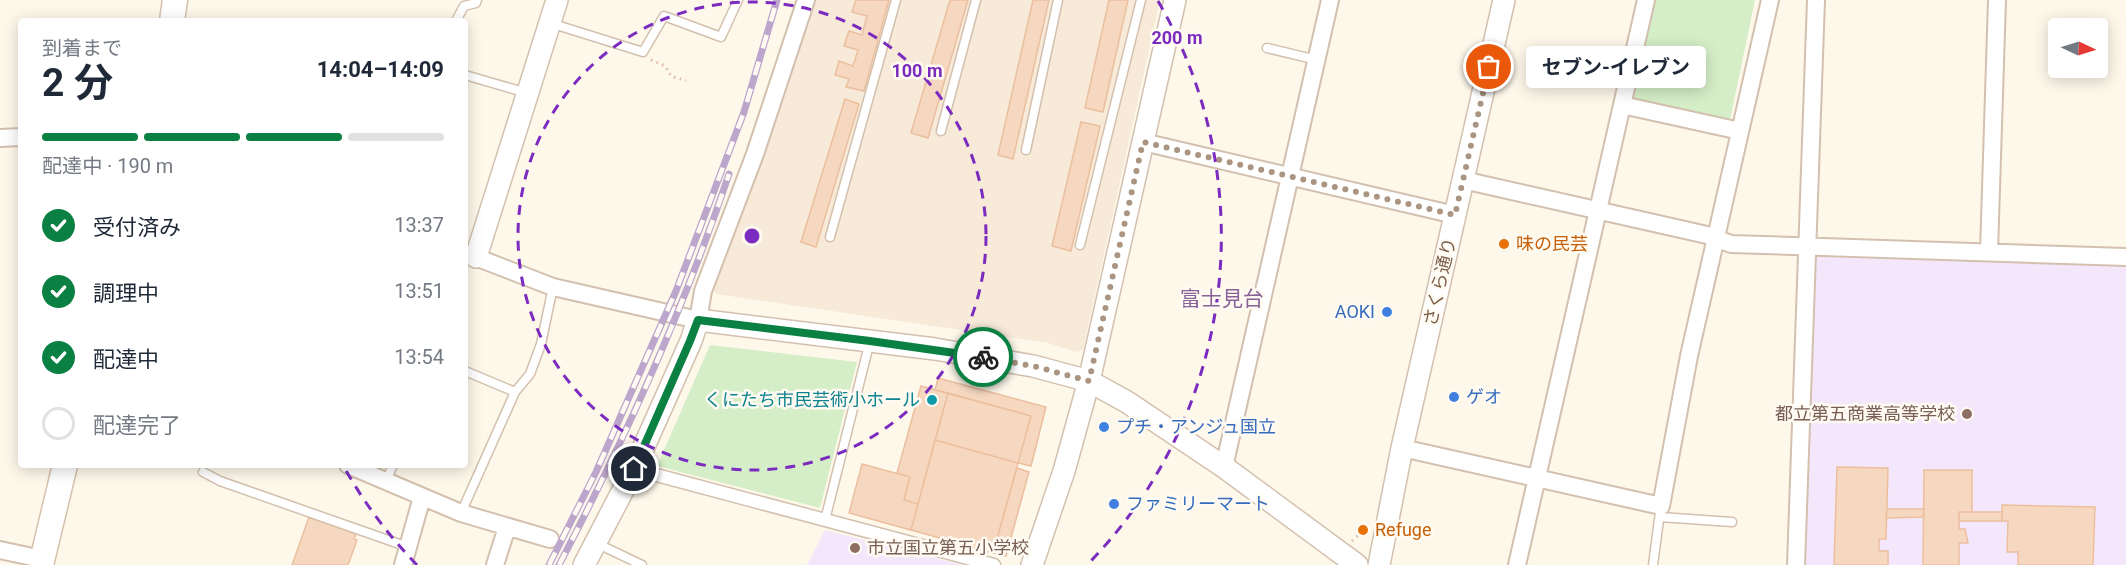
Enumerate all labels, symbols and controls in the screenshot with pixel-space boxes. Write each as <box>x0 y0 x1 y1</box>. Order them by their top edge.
north arrow <box>2048 18 2108 78</box>
map controls <box>2048 18 2108 78</box>
text: 200 m <box>1151 27 1203 48</box>
text: 到着まで <box>42 36 122 60</box>
pin <box>1463 41 1514 92</box>
callout: セブン-イレブン <box>1525 46 1705 88</box>
icon: bag <box>1472 50 1505 83</box>
text: セブン-イレブン <box>1542 55 1690 79</box>
text: 14:04–14:09 <box>317 57 444 82</box>
text: 2 分 <box>42 60 113 106</box>
text: 100 m <box>891 60 943 81</box>
text: 配達中 · 190 m <box>42 154 173 178</box>
icon: check <box>42 209 75 242</box>
text: 13:37 <box>394 213 444 237</box>
text: 受付済み <box>93 215 181 240</box>
centre of rings <box>742 226 762 246</box>
place label: 味の民芸 <box>1516 233 1588 254</box>
street label: さくら通り <box>1419 236 1460 328</box>
marker: 味の民芸 <box>1497 237 1511 251</box>
icon: check <box>42 275 75 308</box>
text: 13:51 <box>394 279 444 303</box>
text: 調理中 <box>93 281 159 306</box>
district label: 富士見台 <box>1180 287 1264 311</box>
place label: AOKI <box>1335 301 1375 322</box>
marker: AOKI <box>1380 305 1394 319</box>
courier <box>953 327 1013 387</box>
icon: check <box>42 341 75 374</box>
icon: bike <box>967 341 1000 374</box>
text: 13:54 <box>394 345 444 369</box>
text: 配達中 <box>93 347 159 372</box>
place label: ゲオ <box>1466 386 1502 407</box>
place label: くにたち市民芸術小ホール <box>704 389 920 410</box>
marker: ゲオ <box>1447 390 1461 404</box>
marker: くにたち市民芸術小ホール <box>925 393 939 407</box>
place label: 都立第五商業高等学校 <box>1775 403 1955 424</box>
marker: 都立第五商業高等学校 <box>1960 407 1974 421</box>
text: 配達完了 <box>93 413 181 438</box>
place label: プチ・アンジュ国立 <box>1116 416 1276 437</box>
marker: プチ・アンジュ国立 <box>1097 420 1111 434</box>
pin <box>608 443 659 494</box>
icon: home <box>617 452 650 485</box>
place label: ファミリーマート <box>1126 493 1270 514</box>
marker: ファミリーマート <box>1107 497 1121 511</box>
place label: Refuge <box>1375 519 1431 540</box>
marker: Refuge <box>1356 523 1370 537</box>
place label: 市立国立第五小学校 <box>867 537 1029 558</box>
marker: 市立国立第五小学校 <box>848 541 862 555</box>

